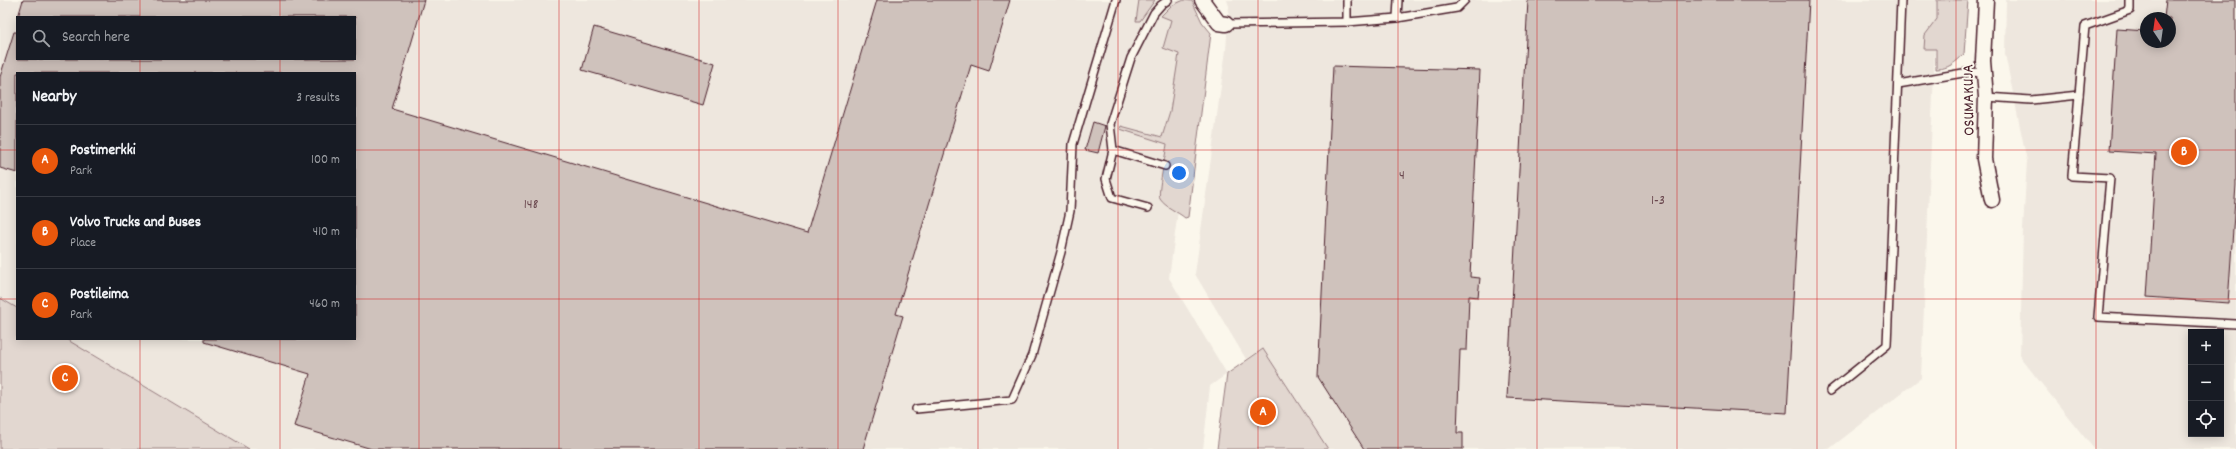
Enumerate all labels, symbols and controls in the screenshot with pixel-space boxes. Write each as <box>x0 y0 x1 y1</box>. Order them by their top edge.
north arrow <box>2140 12 2176 48</box>
search box <box>16 16 356 60</box>
icon: search <box>30 27 52 49</box>
text: Search here <box>62 27 130 49</box>
street label: OSUMAKUJA <box>1957 64 1982 136</box>
text: Nearby <box>32 86 76 110</box>
text: 3 results <box>296 89 340 108</box>
pin: B <box>2171 137 2197 167</box>
text: Postimerkki <box>70 140 136 162</box>
text: A <box>41 151 49 170</box>
text: 100 m <box>311 151 340 170</box>
text: Park <box>70 162 92 181</box>
your location <box>1169 163 1189 183</box>
house number: 4 <box>1399 166 1405 186</box>
house number: 1-3 <box>1651 191 1665 211</box>
house number: 148 <box>524 195 539 215</box>
text: Volvo Trucks and Buses <box>70 212 201 234</box>
text: B <box>42 223 48 242</box>
text: 410 m <box>313 223 340 242</box>
text: Place <box>70 234 96 253</box>
text: Postileima <box>70 284 128 306</box>
text: C <box>42 295 48 314</box>
text: 460 m <box>309 295 340 314</box>
text: Park <box>70 306 92 325</box>
map controls <box>2188 329 2224 437</box>
button: + <box>2188 329 2224 365</box>
pin: C <box>52 363 78 393</box>
button: − <box>2188 365 2224 401</box>
pin: A <box>1250 397 1276 427</box>
button: locate <box>2188 401 2224 437</box>

